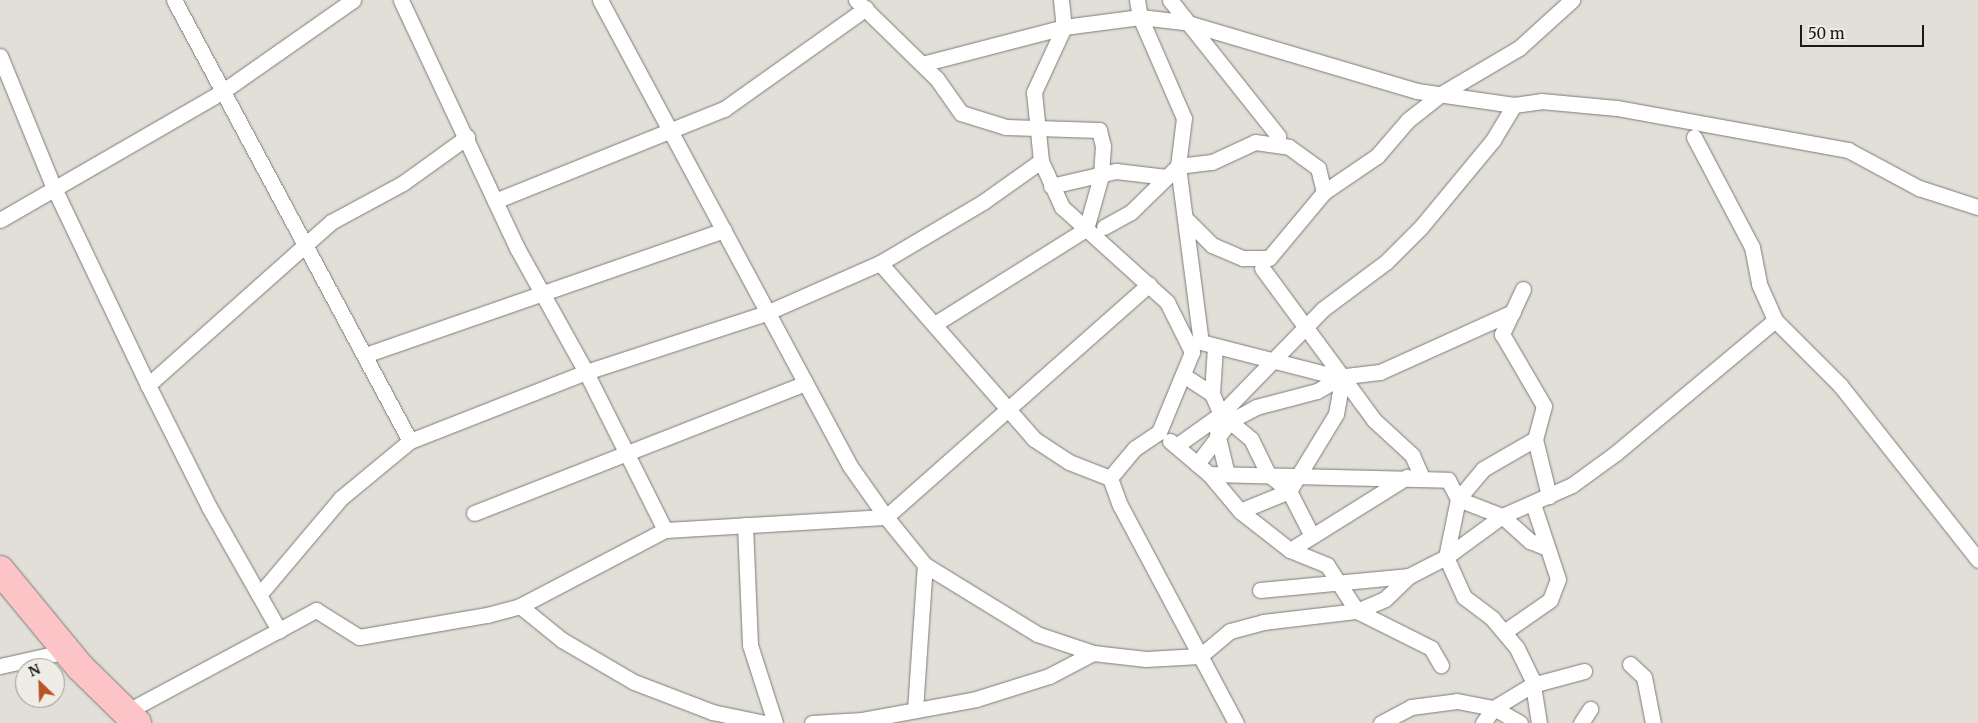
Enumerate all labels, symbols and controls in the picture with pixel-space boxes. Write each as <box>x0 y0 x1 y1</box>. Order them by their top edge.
scale bar <box>1803 15 1927 47</box>
text: 50 m <box>1808 24 1845 43</box>
north arrow <box>15 658 65 708</box>
text: N <box>26 660 43 681</box>

